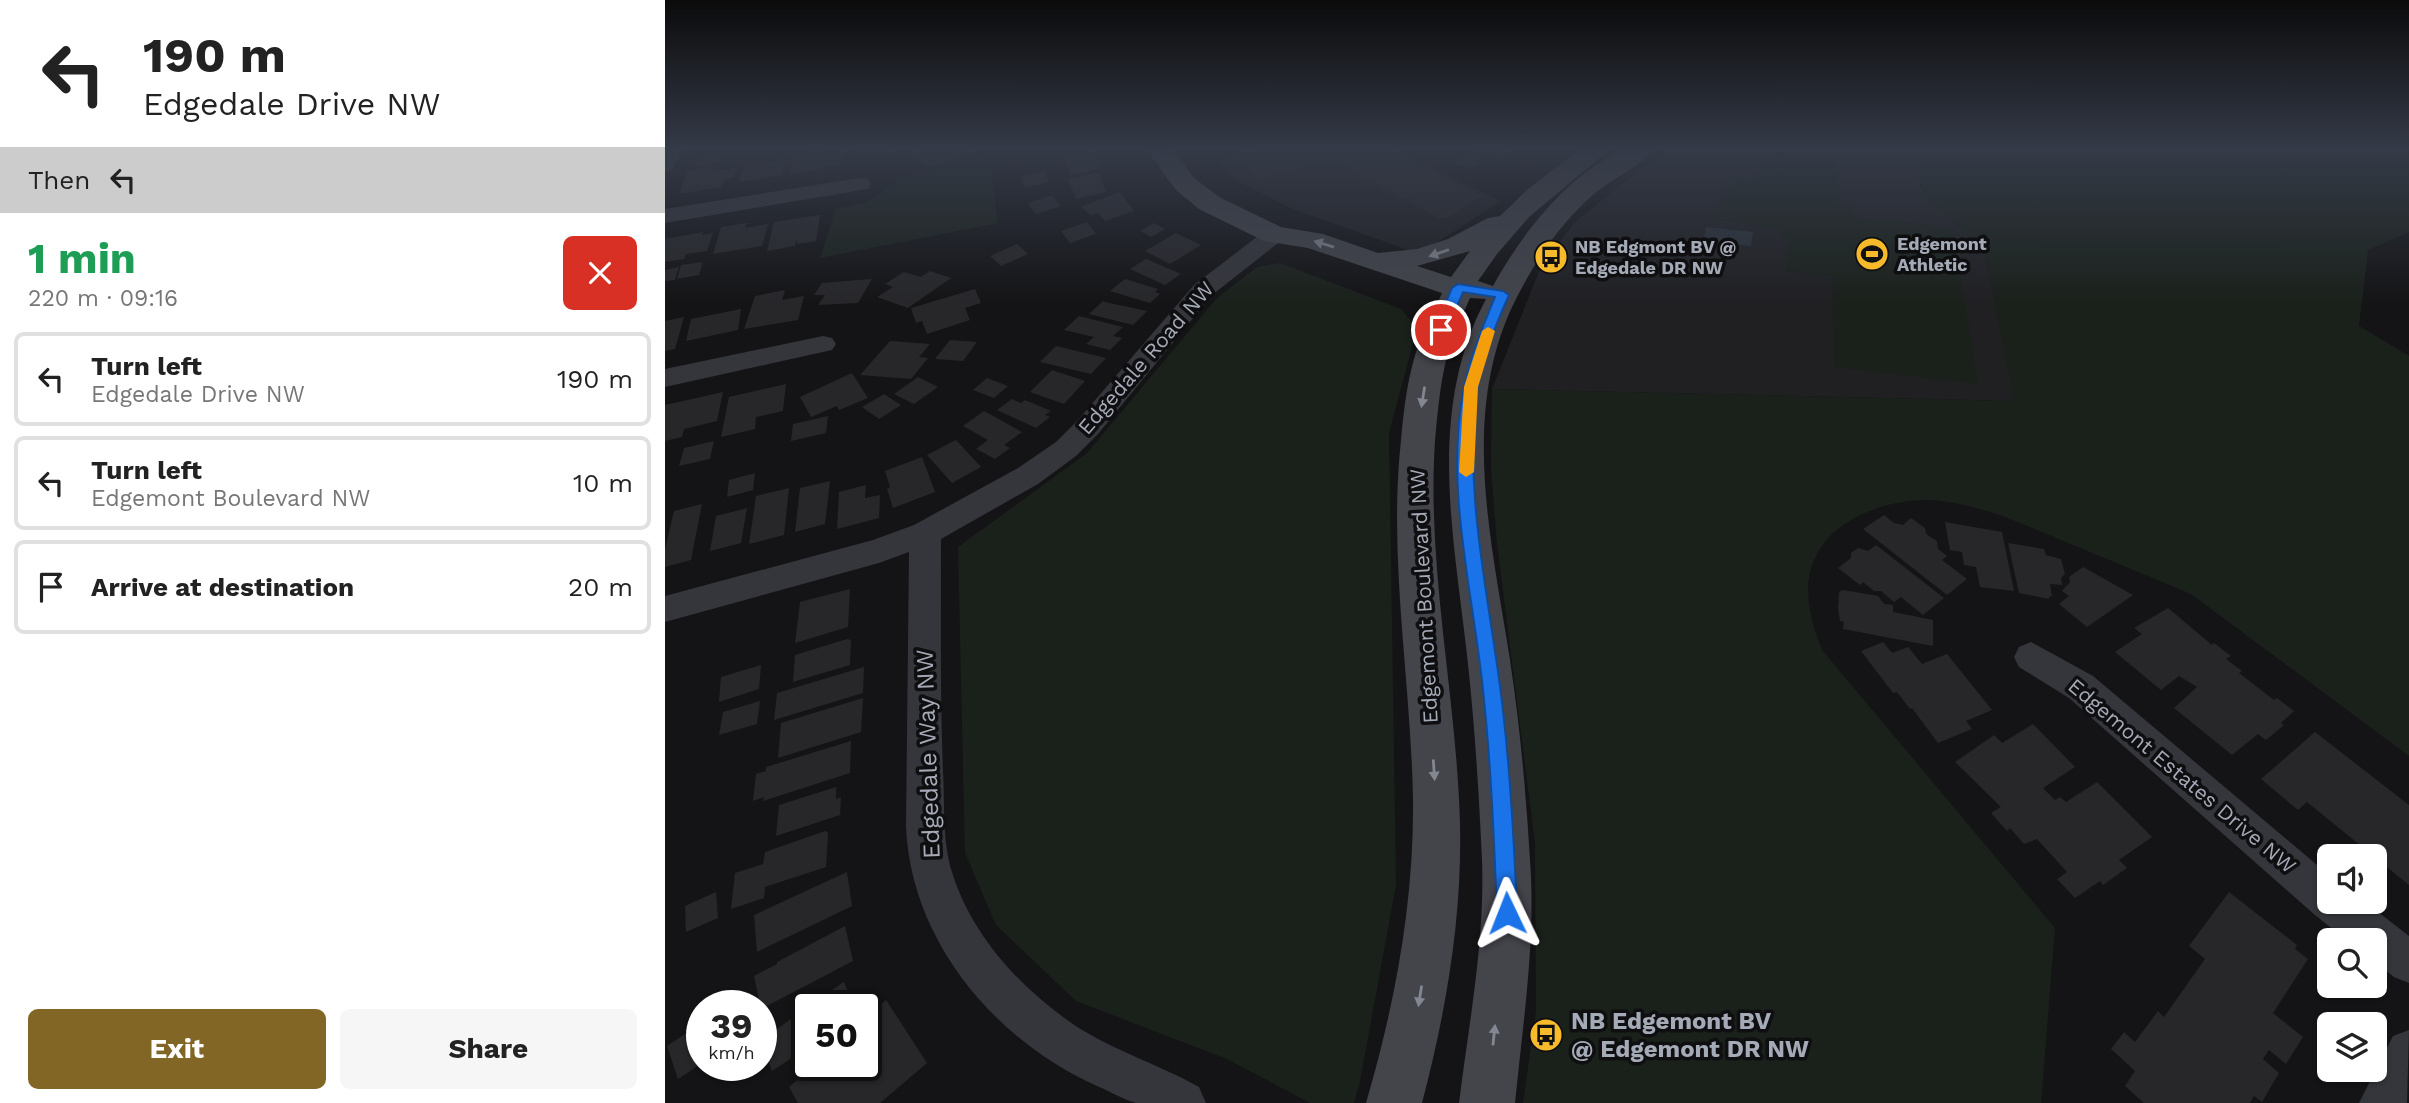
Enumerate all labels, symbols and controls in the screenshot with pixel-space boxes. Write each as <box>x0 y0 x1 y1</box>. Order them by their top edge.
text: 190 m <box>143 26 286 84</box>
icon: left <box>28 28 119 119</box>
text: Edgedale Drive NW <box>143 85 440 123</box>
icon: left <box>104 161 142 199</box>
text: Then <box>28 165 90 195</box>
place label: Edgemont Athletic <box>1897 233 1987 275</box>
text: 1 min <box>28 234 136 283</box>
sports icon: Edgemont Athletic <box>1853 235 1891 273</box>
button: close <box>563 236 637 310</box>
place label: NB Edgmont BV @ Edgedale DR NW <box>1575 236 1736 278</box>
one-way arrow <box>1313 238 1334 248</box>
bus stop icon: NB Edgmont BV @ Edgedale DR NW <box>1532 238 1570 276</box>
one-way arrow <box>1428 248 1449 259</box>
street label: Edgedale Road NW <box>1072 276 1219 439</box>
text: 220 m · 09:16 <box>28 285 178 312</box>
pin <box>1411 300 1471 360</box>
icon: arrive <box>1422 311 1460 349</box>
text: Turn left <box>91 351 202 381</box>
icon: left <box>32 360 70 398</box>
text: 190 m <box>557 364 633 394</box>
text: Edgedale Drive NW <box>91 381 305 408</box>
one-way arrow <box>1417 386 1428 408</box>
text: Turn left <box>91 455 202 485</box>
icon: left <box>32 464 70 502</box>
text: 10 m <box>573 468 633 498</box>
street label: Edgemont Boulevard NW <box>1404 468 1443 724</box>
text: Edgemont Boulevard NW <box>91 485 370 512</box>
icon: arrive <box>32 568 70 606</box>
text: Arrive at destination <box>91 572 354 602</box>
text: 20 m <box>568 572 633 602</box>
street label: Edgedale Way NW <box>910 649 946 859</box>
street label: Edgemont Estates Drive NW <box>2063 673 2301 878</box>
one-way arrow <box>1429 759 1440 781</box>
map controls <box>2317 844 2387 1082</box>
button: sound <box>2317 844 2387 914</box>
position arrow <box>1470 876 1544 950</box>
button: search <box>2317 928 2387 998</box>
one-way arrow <box>1414 985 1425 1007</box>
speed limit sign: 50 <box>791 990 882 1081</box>
text: 39 <box>710 1005 753 1047</box>
place label: NB Edgemont BV @ Edgemont DR NW <box>1571 1007 1809 1063</box>
button: Exit <box>28 1009 326 1089</box>
button: Share <box>340 1009 637 1089</box>
button: layers <box>2317 1012 2387 1082</box>
bus stop icon: NB Edgemont BV @ Edgemont DR NW <box>1527 1016 1565 1054</box>
one-way arrow <box>1489 1024 1500 1046</box>
text: km/h <box>708 1042 755 1063</box>

